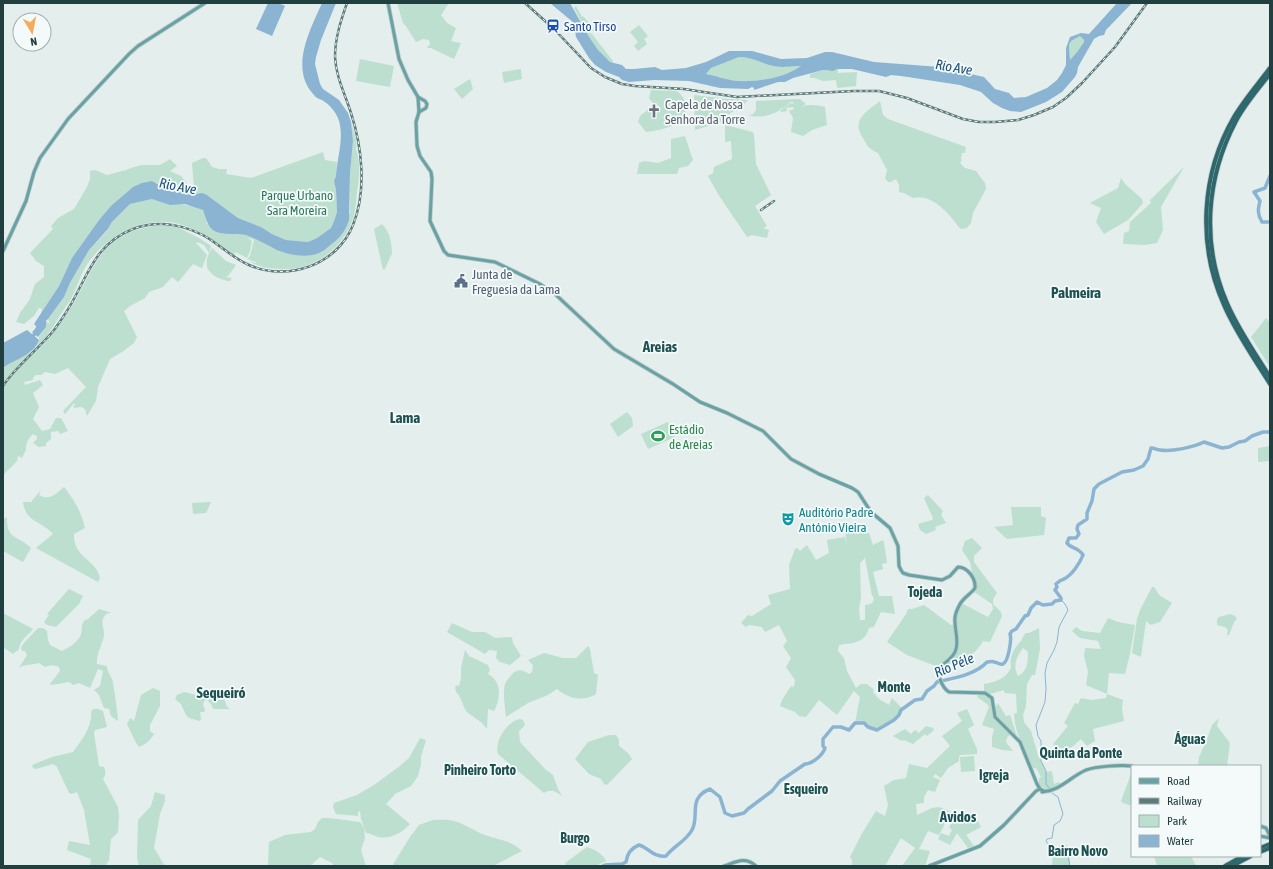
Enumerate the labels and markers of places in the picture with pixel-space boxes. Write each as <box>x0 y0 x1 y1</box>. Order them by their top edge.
station icon: Santo Tirso <box>545 18 561 34</box>
place label: Santo Tirso <box>564 19 616 34</box>
place label: Capela de Nossa Senhora da Torre <box>665 97 745 127</box>
church icon: Capela de Nossa Senhora da Torre <box>646 103 662 119</box>
place label: Junta de Freguesia da Lama <box>472 267 560 297</box>
public building icon: Junta de Freguesia da Lama <box>453 273 469 289</box>
place label: Estádio de Areias <box>669 422 713 452</box>
sports icon: Estádio de Areias <box>650 428 666 444</box>
place label: Auditório Padre António Vieira <box>799 505 873 535</box>
theatre icon: Auditório Padre António Vieira <box>780 511 796 527</box>

